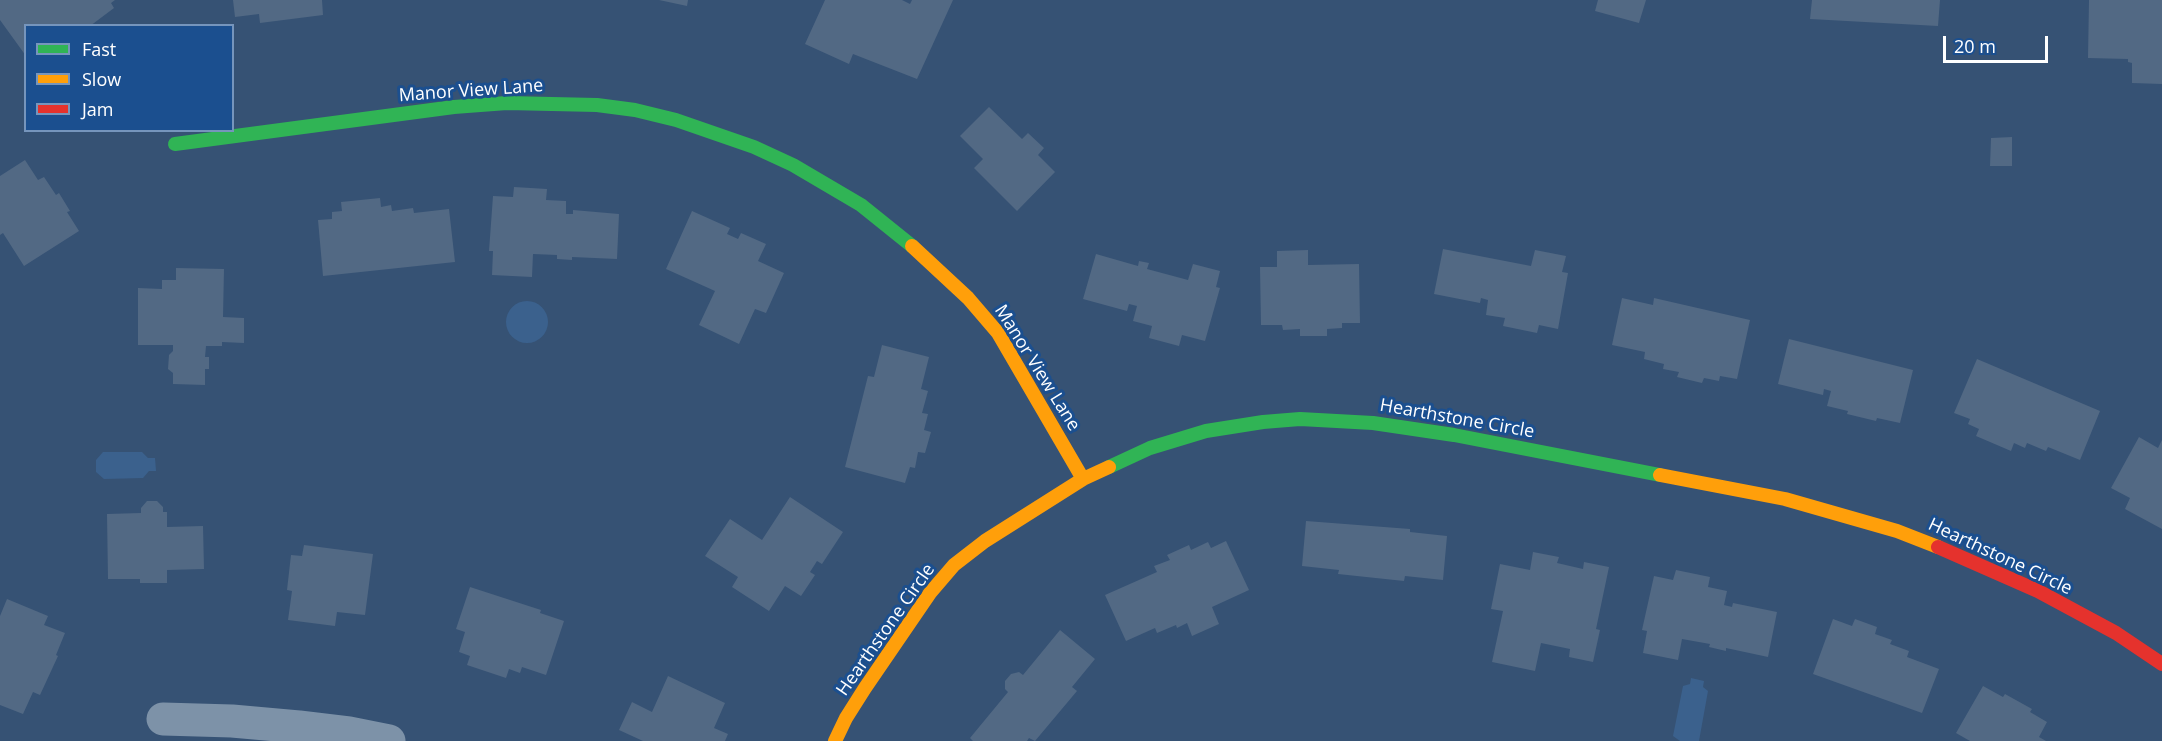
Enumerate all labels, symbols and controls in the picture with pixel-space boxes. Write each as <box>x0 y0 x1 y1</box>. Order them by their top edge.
legend <box>24 24 234 132</box>
scale bar <box>1946 24 2051 62</box>
text: 20 m <box>1954 34 1996 58</box>
text: Fast <box>82 37 116 61</box>
text: Slow <box>82 67 121 91</box>
street label: Manor View Lane <box>398 75 544 107</box>
text: Jam <box>82 97 114 121</box>
street label: Manor View Lane <box>990 301 1084 435</box>
street label: Hearthstone Circle <box>1378 395 1536 443</box>
street label: Hearthstone Circle <box>1925 514 2075 600</box>
street label: Hearthstone Circle <box>832 560 940 700</box>

